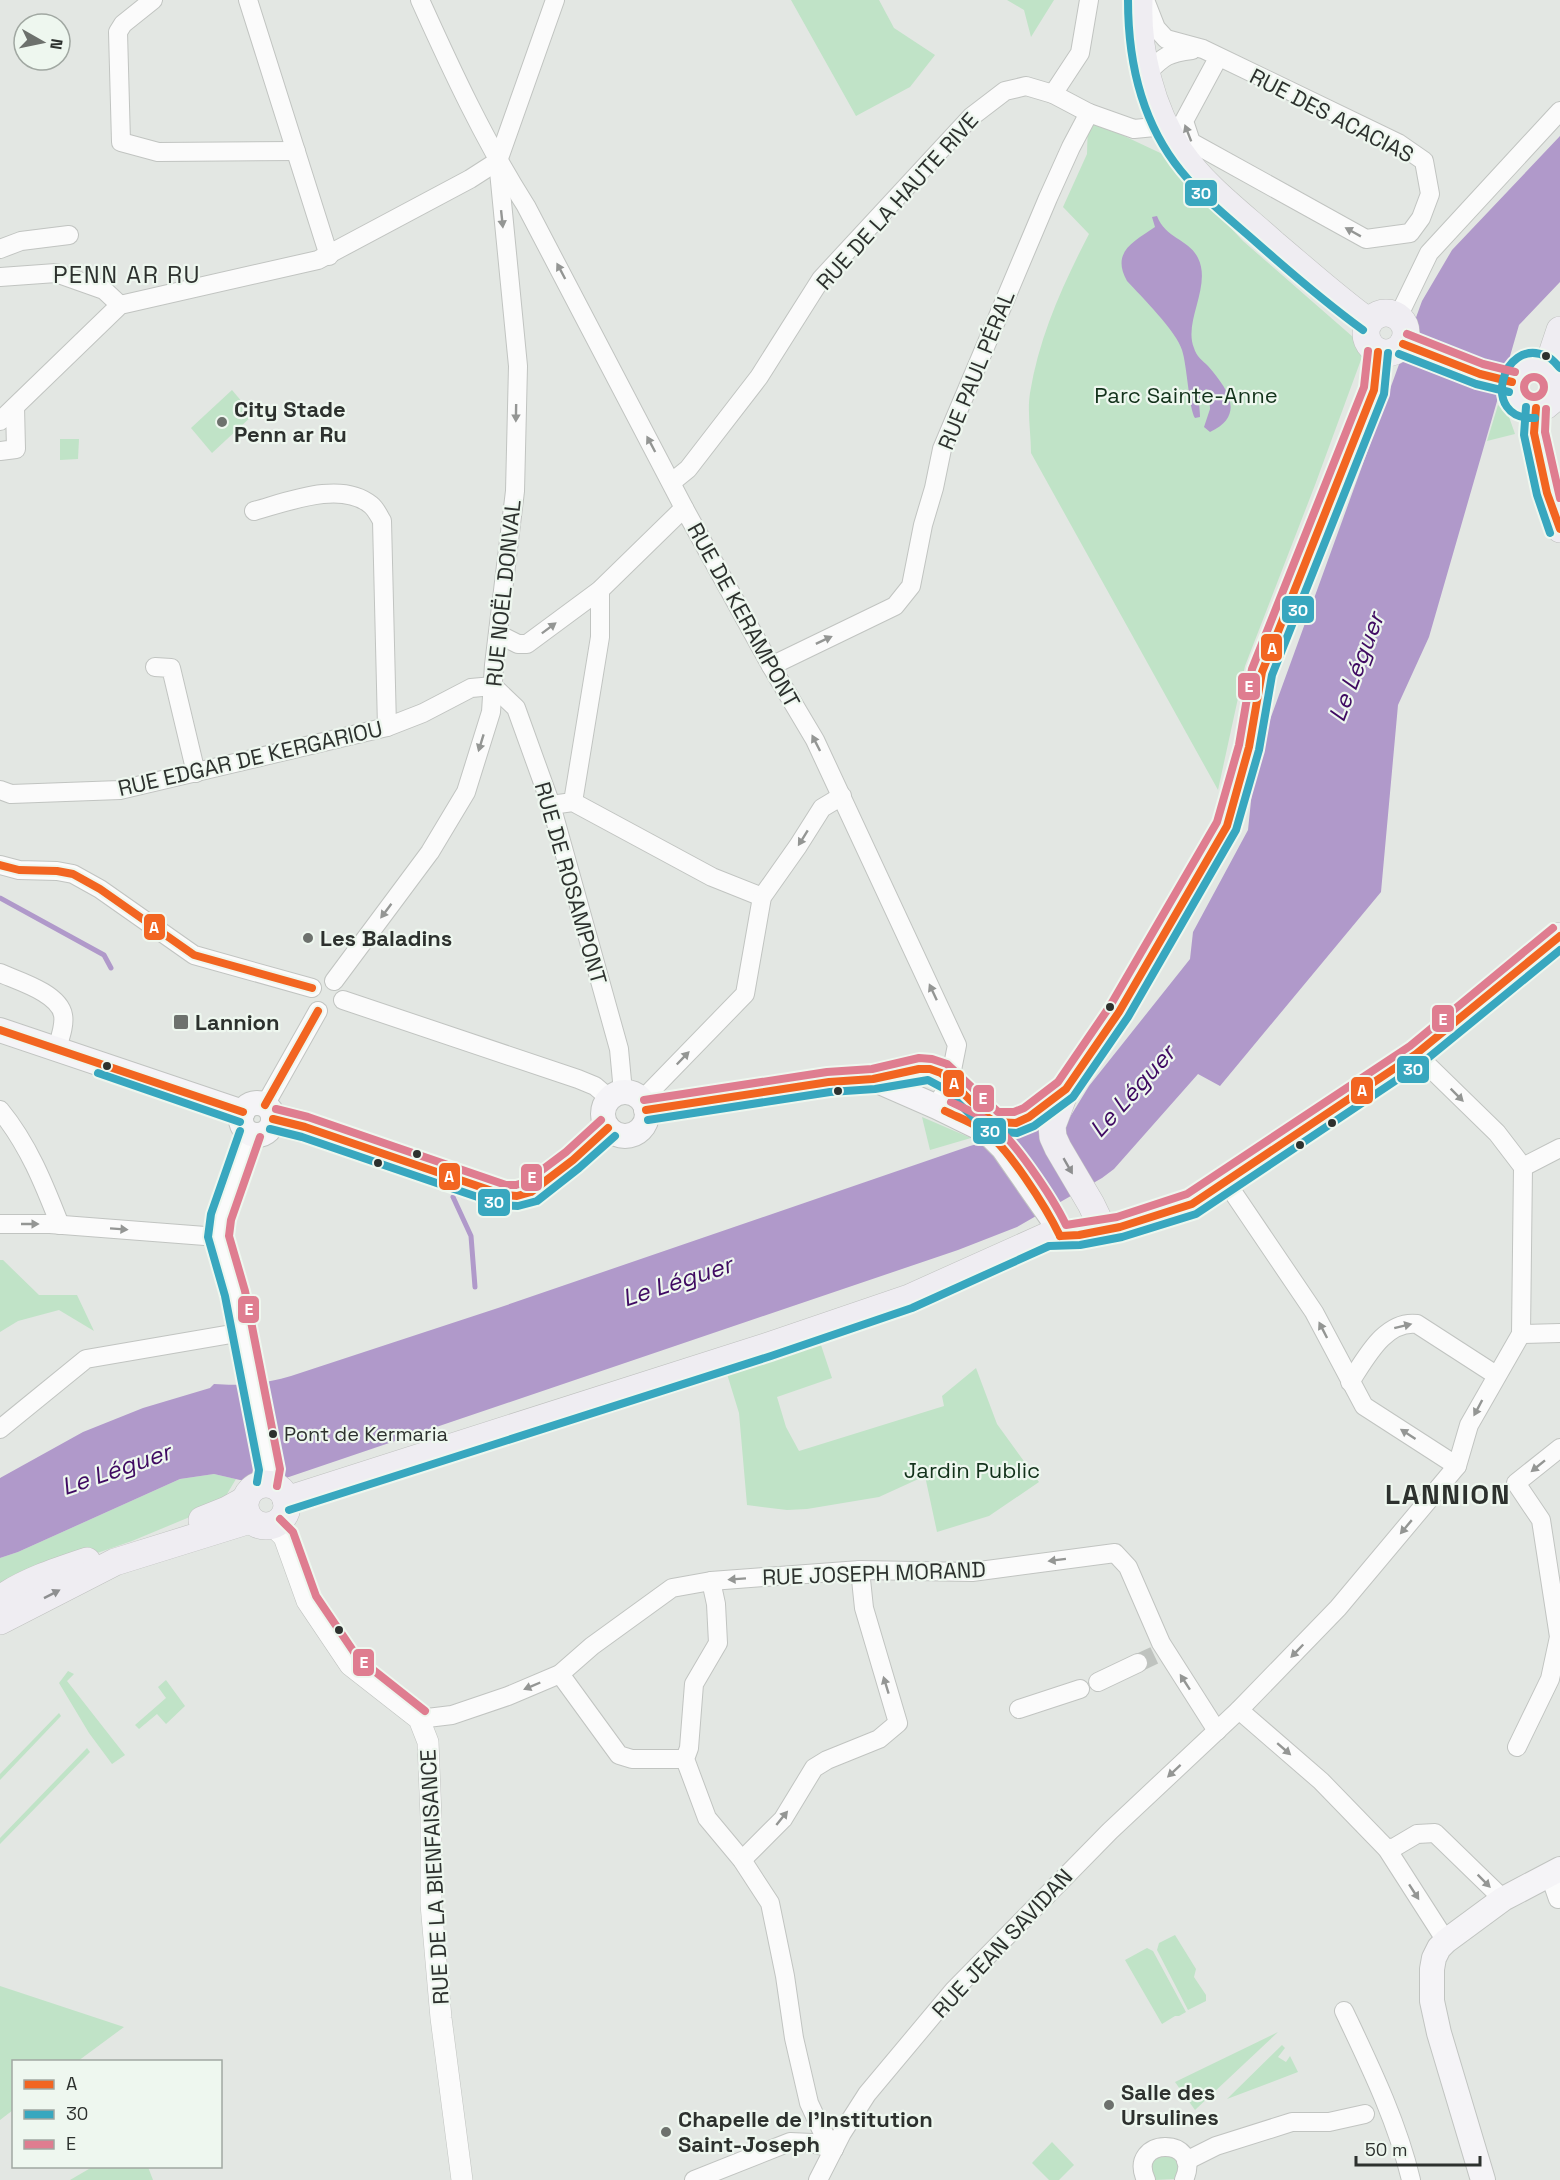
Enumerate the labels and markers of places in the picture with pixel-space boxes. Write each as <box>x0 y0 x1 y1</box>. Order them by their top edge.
unlabelled marker <box>1540 350 1552 362</box>
place label: City Stade Penn ar Ru <box>234 395 347 448</box>
marker: City Stade Penn ar Ru <box>215 415 229 429</box>
place label: Les Baladins <box>320 924 452 952</box>
marker: Les Baladins <box>301 931 315 945</box>
unlabelled marker <box>1104 1001 1116 1013</box>
place label: Lannion <box>195 1008 280 1036</box>
marker: Lannion <box>172 1013 190 1031</box>
unlabelled marker <box>101 1060 113 1072</box>
unlabelled marker <box>832 1085 844 1097</box>
unlabelled marker <box>1326 1117 1338 1129</box>
unlabelled marker <box>1294 1139 1306 1151</box>
unlabelled marker <box>411 1148 423 1160</box>
unlabelled marker <box>372 1157 384 1169</box>
place label: Pont de Kermaria <box>284 1421 448 1447</box>
marker: Pont de Kermaria <box>267 1428 279 1440</box>
unlabelled marker <box>333 1624 345 1636</box>
place label: Salle des Ursulines <box>1121 2078 1219 2131</box>
marker: Salle des Ursulines <box>1102 2098 1116 2112</box>
place label: Chapelle de l'Institution Saint-Joseph <box>678 2105 933 2158</box>
marker: Chapelle de l'Institution Saint-Joseph <box>659 2125 673 2139</box>

